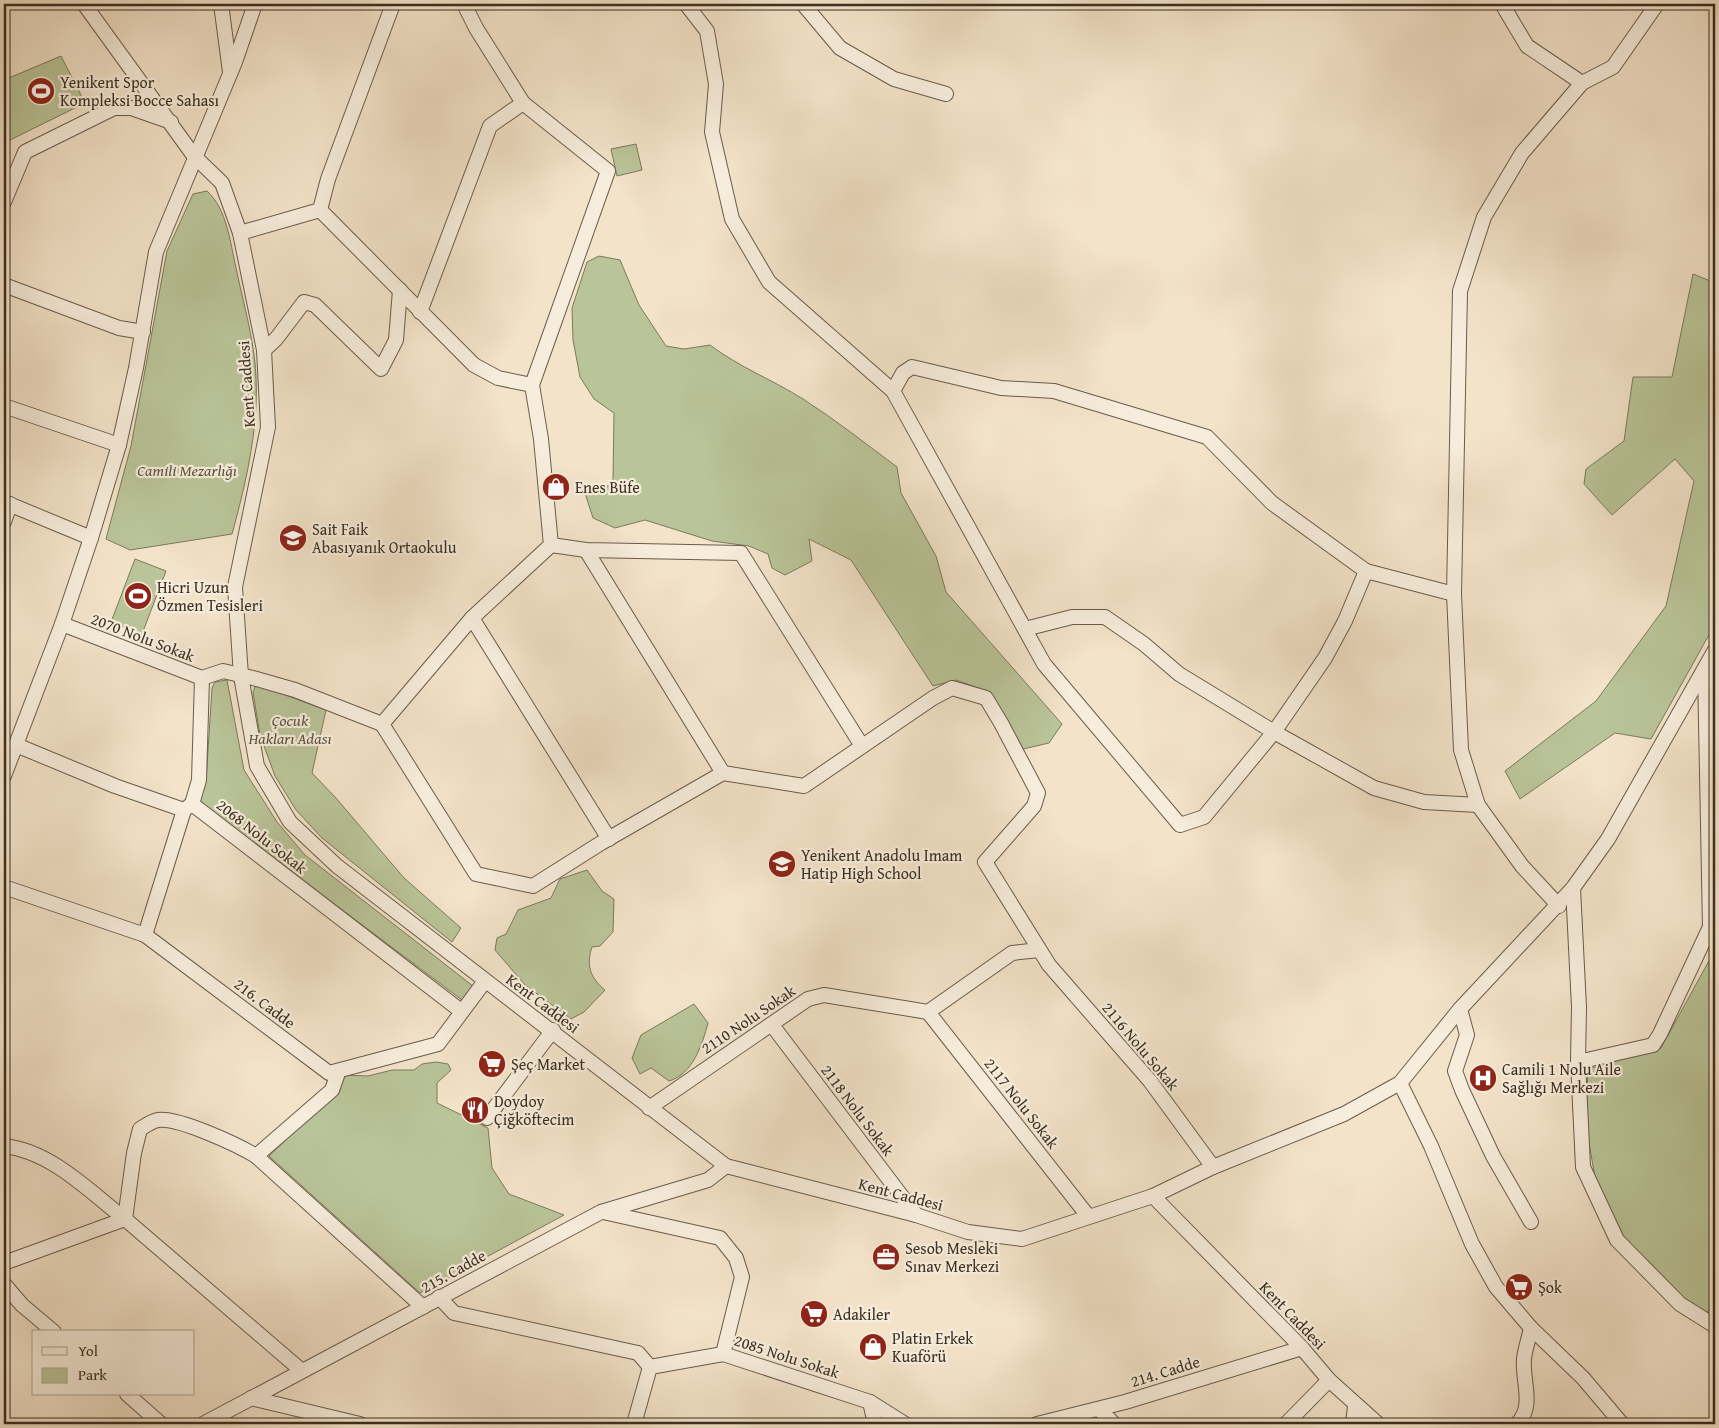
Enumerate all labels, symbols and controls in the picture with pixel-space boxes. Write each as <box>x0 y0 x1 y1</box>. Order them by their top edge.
place label: Yenikent Spor Kompleksi Bocce Sahası <box>60 70 220 112</box>
sports icon: Yenikent Spor Kompleksi Bocce Sahası <box>26 76 56 106</box>
street label: Kent Caddesi <box>231 339 261 428</box>
park label: Camili Mezarlığı <box>137 458 237 482</box>
shop icon: Enes Büfe <box>541 472 571 502</box>
place label: Enes Büfe <box>575 475 640 499</box>
place label: Sait Faik Abasıyanık Ortaokulu <box>312 517 457 559</box>
school or university icon: Sait Faik Abasıyanık Ortaokulu <box>278 523 308 553</box>
place label: Hicri Uzun Özmen Tesisleri <box>157 575 263 617</box>
sports icon: Hicri Uzun Özmen Tesisleri <box>123 581 153 611</box>
street label: 2070 Nolu Sokak <box>88 606 199 668</box>
park label: Çocuk Hakları Adası <box>247 708 332 750</box>
street label: 2068 Nolu Sokak <box>211 793 313 880</box>
place label: Yenikent Anadolu Imam Hatip High School <box>801 843 962 885</box>
school or university icon: Yenikent Anadolu Imam Hatip High School <box>767 849 797 879</box>
street label: Kent Caddesi <box>501 967 585 1039</box>
street label: 216. Cadde <box>229 972 301 1034</box>
street label: 2110 Nolu Sokak <box>696 978 801 1060</box>
street label: 2116 Nolu Sokak <box>1097 996 1186 1096</box>
supermarket icon: Şeç Market <box>477 1049 507 1079</box>
place label: Şeç Market <box>511 1052 586 1076</box>
street label: 2117 Nolu Sokak <box>979 1052 1066 1154</box>
place label: Camili 1 Nolu Aile Sağlığı Merkezi <box>1502 1057 1621 1099</box>
street label: 2118 Nolu Sokak <box>815 1059 901 1162</box>
hospital icon: Camili 1 Nolu Aile Sağlığı Merkezi <box>1468 1063 1498 1093</box>
place label: Doydoy Çiğköftecim <box>494 1089 574 1131</box>
restaurant icon: Doydoy Çiğköftecim <box>460 1095 490 1125</box>
street label: Kent Caddesi <box>856 1171 947 1217</box>
place label: Sesob Mesleki Sınav Merkezi <box>905 1236 1000 1278</box>
office icon: Sesob Mesleki Sınav Merkezi <box>871 1242 901 1272</box>
street label: 215. Cadde <box>416 1243 490 1299</box>
supermarket icon: Şok <box>1504 1272 1534 1302</box>
street label: Kent Caddesi <box>1254 1275 1332 1355</box>
place label: Şok <box>1538 1275 1563 1299</box>
supermarket icon: Adakiler <box>799 1299 829 1329</box>
place label: Adakiler <box>833 1302 890 1326</box>
place label: Platin Erkek Kuaförü <box>892 1326 974 1368</box>
street label: 2085 Nolu Sokak <box>731 1328 844 1385</box>
legend <box>32 1330 195 1396</box>
shop icon: Platin Erkek Kuaförü <box>858 1332 888 1362</box>
text: Yol <box>78 1340 98 1361</box>
street label: 214. Cadde <box>1127 1349 1203 1393</box>
text: Park <box>78 1364 107 1385</box>

